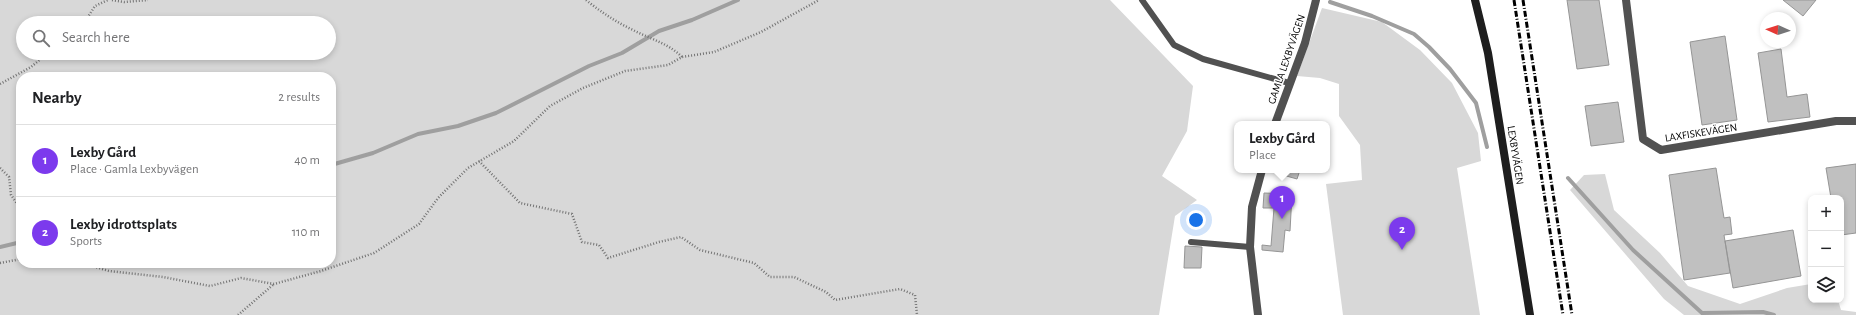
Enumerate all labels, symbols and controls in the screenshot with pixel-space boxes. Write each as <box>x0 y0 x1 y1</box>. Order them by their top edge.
north arrow <box>1760 12 1796 48</box>
street label: GAMLA LEXBYVÄGEN <box>1266 13 1307 105</box>
search box <box>16 16 336 60</box>
icon: search <box>30 27 52 49</box>
text: Search here <box>62 30 130 45</box>
text: Nearby <box>32 89 82 106</box>
text: 2 results <box>278 91 320 104</box>
popup <box>1234 121 1330 173</box>
street label: LAXFISKEVÄGEN <box>1664 121 1738 144</box>
street label: LEXBYVÄGEN <box>1505 125 1526 185</box>
text: Lexby Gård <box>1249 131 1315 146</box>
text: Lexby Gård <box>70 145 136 160</box>
text: Place <box>1249 149 1276 162</box>
text: 1 <box>43 154 47 167</box>
text: 40 m <box>294 154 320 167</box>
text: Place · Gamla Lexbyvägen <box>70 163 199 176</box>
pin: 1 <box>1269 186 1295 219</box>
map controls <box>1808 195 1844 303</box>
button: + <box>1808 195 1844 231</box>
your location <box>1186 210 1206 230</box>
text: Lexby idrottsplats <box>70 217 177 232</box>
pin: 2 <box>1389 217 1415 250</box>
text: 2 <box>42 226 48 239</box>
text: 110 m <box>292 226 320 239</box>
button: − <box>1808 231 1844 267</box>
text: Sports <box>70 235 102 248</box>
button: layers <box>1808 267 1844 303</box>

